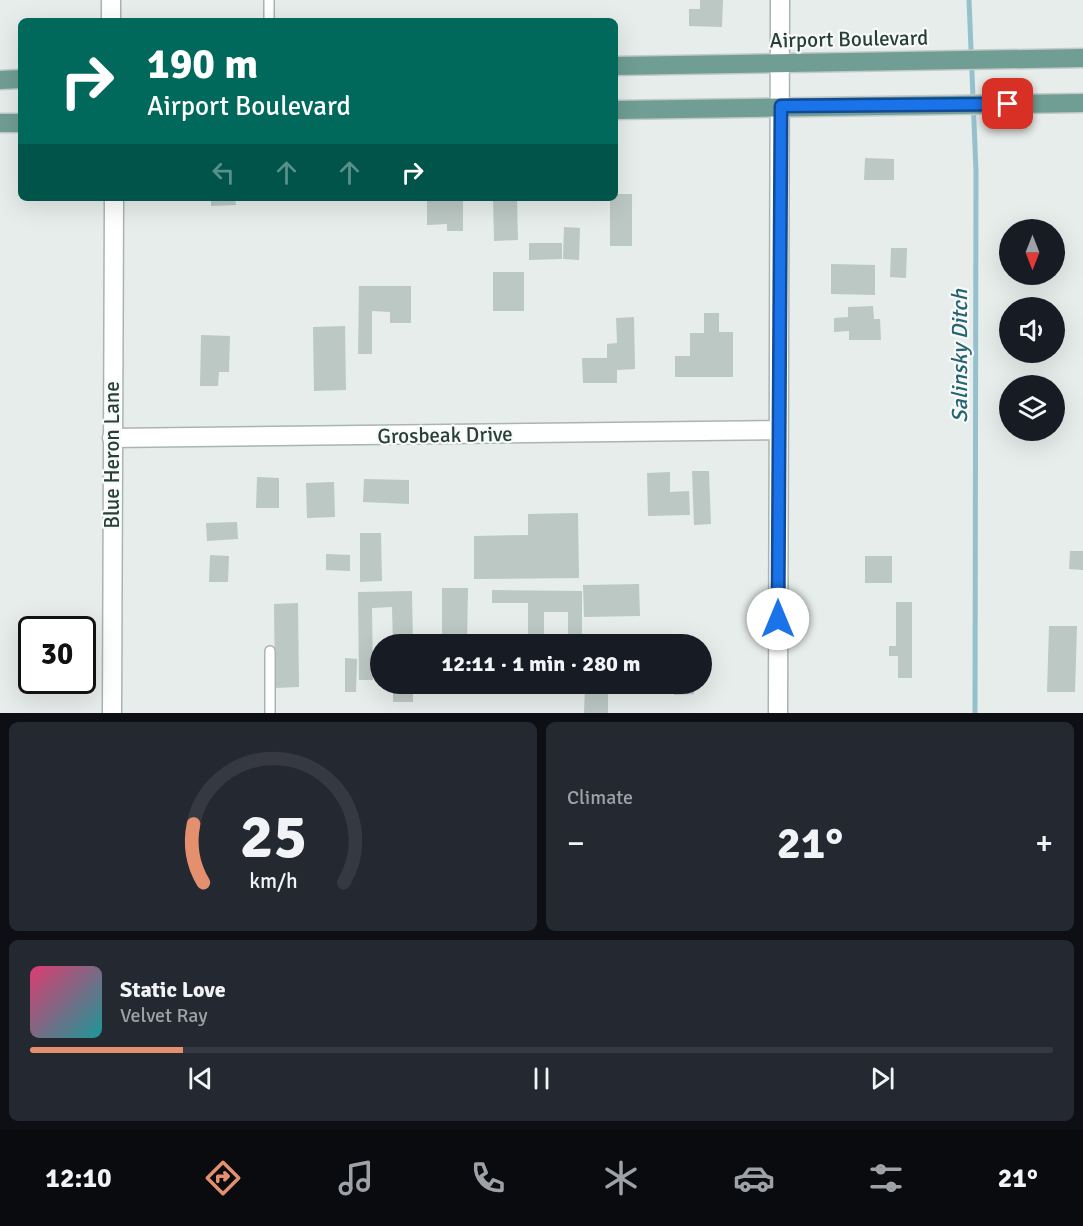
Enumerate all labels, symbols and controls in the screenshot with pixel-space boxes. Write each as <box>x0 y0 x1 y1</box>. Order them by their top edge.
street label: Airport Boulevard <box>769 25 929 53</box>
text: 190 m <box>147 39 258 90</box>
icon: right <box>48 42 126 120</box>
pin <box>982 78 1033 129</box>
icon: arrive <box>991 87 1024 120</box>
text: Airport Boulevard <box>147 90 351 123</box>
icon: left <box>207 156 240 189</box>
icon: ahead <box>270 156 303 189</box>
icon: ahead <box>333 156 366 189</box>
icon: right <box>396 156 429 189</box>
north arrow <box>999 219 1065 285</box>
map controls <box>999 219 1065 441</box>
water label: Salinsky Ditch <box>946 288 973 423</box>
button: sound <box>999 297 1065 363</box>
button: layers <box>999 375 1065 441</box>
street label: Blue Heron Lane <box>99 381 125 529</box>
street label: Grosbeak Drive <box>377 421 513 449</box>
position arrow <box>746 587 810 651</box>
speed limit sign: 30 <box>18 616 96 694</box>
text: 12:11 · 1 min · 280 m <box>441 650 641 677</box>
text: Climate <box>567 785 633 810</box>
text: 25 <box>239 798 307 875</box>
text: 21° <box>777 816 843 871</box>
text: − <box>567 823 585 864</box>
text: + <box>1035 823 1053 864</box>
text: km/h <box>249 869 297 895</box>
text: Static Love <box>120 976 226 1003</box>
text: Velvet Ray <box>120 1003 208 1028</box>
icon: previous <box>184 1062 217 1095</box>
icon: pause <box>525 1062 558 1095</box>
icon: next <box>866 1062 899 1095</box>
icon: directions <box>202 1157 244 1199</box>
icon: music <box>335 1157 377 1199</box>
icon: phone <box>467 1157 509 1199</box>
icon: climate <box>600 1157 642 1199</box>
icon: car <box>733 1157 775 1199</box>
icon: filters <box>865 1157 907 1199</box>
text: 12:10 <box>45 1162 112 1195</box>
text: 21° <box>998 1162 1038 1195</box>

